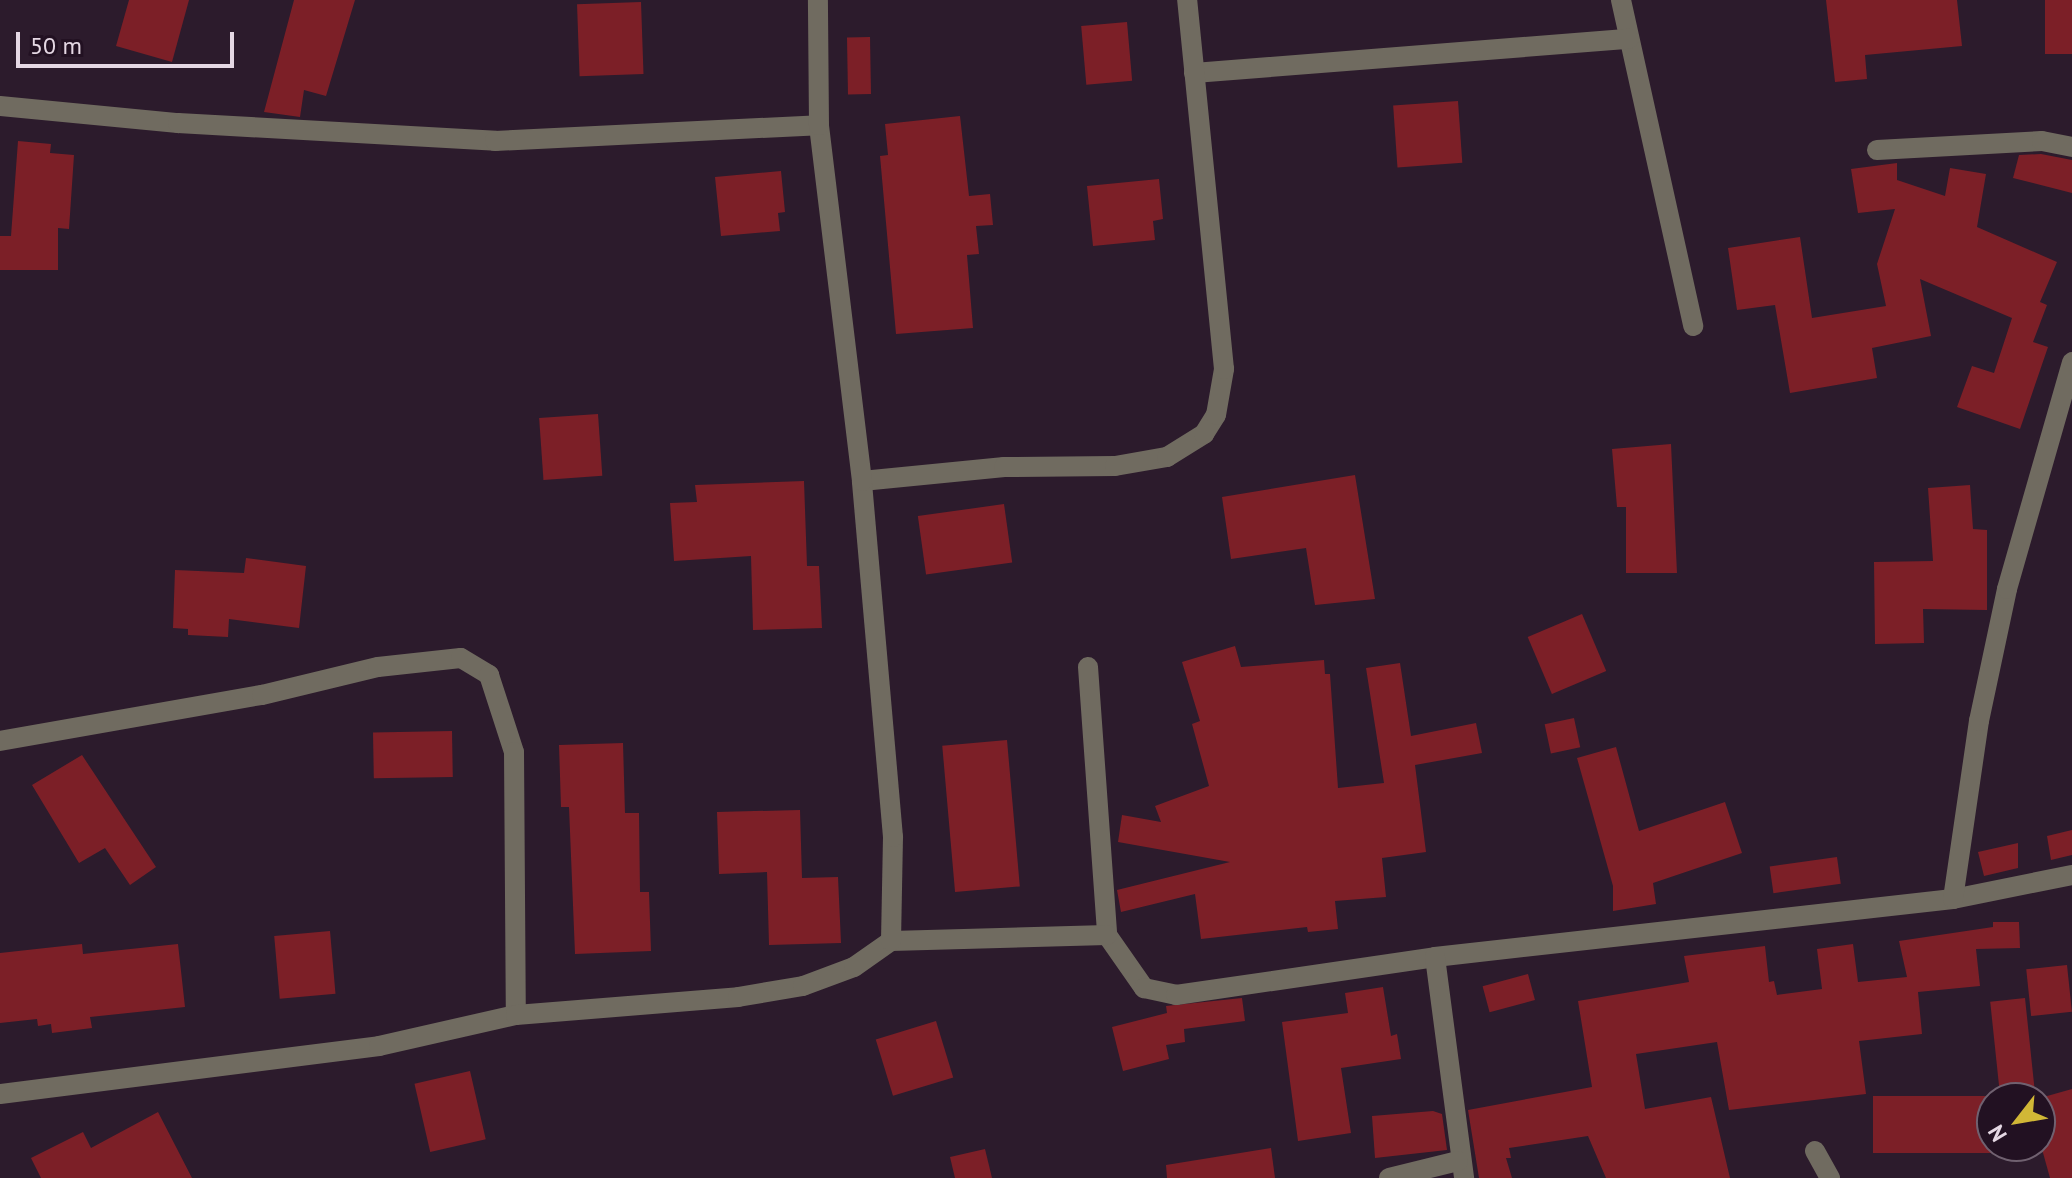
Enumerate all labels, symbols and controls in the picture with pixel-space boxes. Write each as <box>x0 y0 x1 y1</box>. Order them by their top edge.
scale bar <box>20 16 238 66</box>
text: 50 m <box>30 30 82 61</box>
north arrow <box>1976 1082 2056 1162</box>
text: N <box>1981 1120 2013 1147</box>

